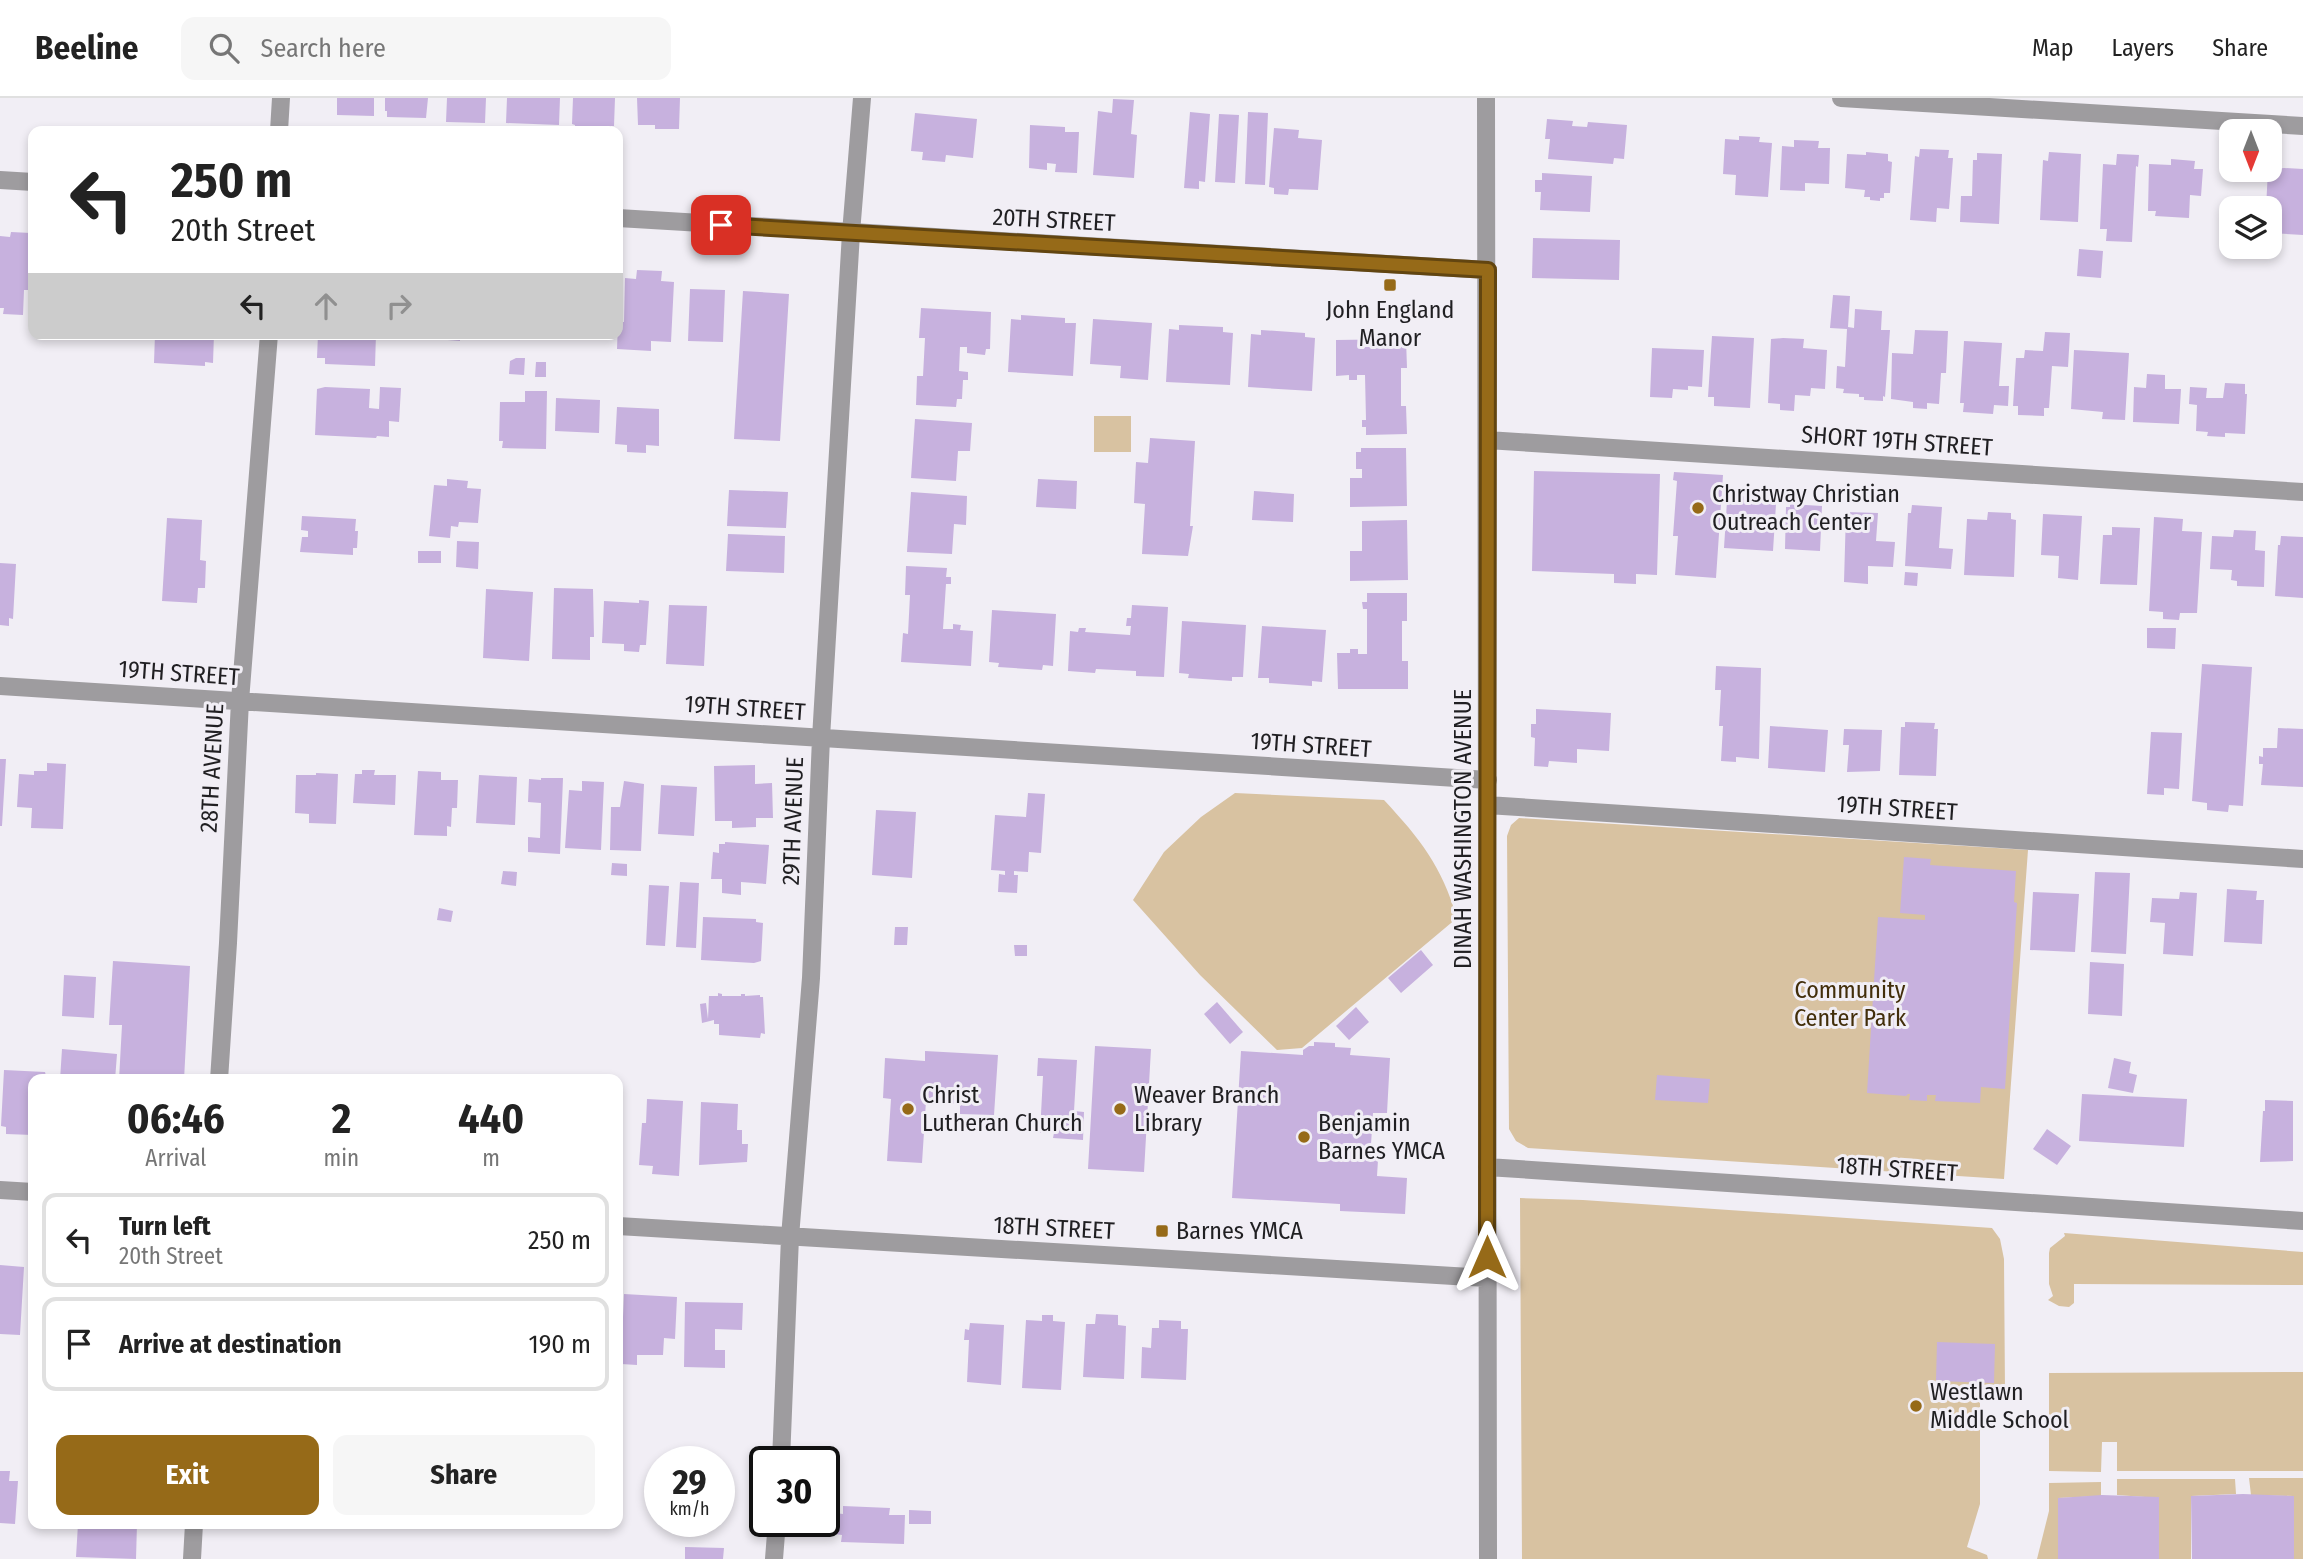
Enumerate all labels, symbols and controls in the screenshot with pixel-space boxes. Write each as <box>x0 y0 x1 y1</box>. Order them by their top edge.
search box <box>181 17 671 80</box>
text: Beeline <box>35 28 139 68</box>
icon: search <box>205 29 243 67</box>
text: Search here <box>261 33 386 64</box>
text: Map <box>2032 34 2074 62</box>
text: Layers <box>2112 34 2174 62</box>
text: Share <box>2212 34 2268 62</box>
north arrow <box>2219 119 2282 182</box>
map controls <box>2219 119 2282 259</box>
text: 250 m <box>171 151 292 210</box>
icon: left <box>56 154 147 245</box>
pin <box>691 195 751 255</box>
button: layers <box>2219 196 2282 259</box>
street label: 20TH STREET <box>992 203 1116 237</box>
icon: arrive <box>702 206 740 244</box>
text: 20th Street <box>171 211 315 249</box>
marker: John England Manor <box>1382 277 1398 293</box>
icon: left <box>234 287 272 325</box>
icon: ahead <box>307 287 345 325</box>
icon: right <box>380 287 418 325</box>
place label: John England Manor <box>1326 296 1454 352</box>
street label: SHORT 19TH STREET <box>1800 420 1994 462</box>
place label: Christway Christian Outreach Center <box>1712 480 1900 536</box>
marker: Christway Christian Outreach Center <box>1690 500 1706 516</box>
street label: 19TH STREET <box>118 655 240 691</box>
street label: DINAH WASHINGTON AVENUE <box>1449 689 1477 969</box>
street label: 19TH STREET <box>684 690 806 726</box>
street label: 28TH AVENUE <box>195 703 229 833</box>
street label: 19TH STREET <box>1250 727 1372 763</box>
street label: 29TH AVENUE <box>777 756 809 886</box>
street label: 19TH STREET <box>1836 790 1958 826</box>
park label: Community Center Park <box>1794 976 1907 1032</box>
place label: Christ Lutheran Church <box>922 1081 1083 1137</box>
place label: Weaver Branch Library <box>1134 1081 1279 1137</box>
text: 06:46 <box>127 1094 225 1144</box>
text: 2 <box>332 1094 351 1144</box>
text: 440 <box>458 1094 524 1144</box>
marker: Christ Lutheran Church <box>900 1101 916 1117</box>
marker: Weaver Branch Library <box>1112 1101 1128 1117</box>
place label: Benjamin Barnes YMCA <box>1318 1109 1445 1165</box>
marker: Benjamin Barnes YMCA <box>1296 1129 1312 1145</box>
text: Arrival <box>145 1144 206 1172</box>
text: min <box>324 1144 359 1172</box>
text: m <box>482 1144 500 1172</box>
street label: 18TH STREET <box>1835 1151 1959 1187</box>
text: Turn left <box>119 1211 211 1242</box>
street label: 18TH STREET <box>993 1211 1115 1245</box>
place label: Barnes YMCA <box>1176 1217 1303 1245</box>
position arrow <box>1450 1220 1524 1294</box>
icon: left <box>60 1221 98 1259</box>
marker: Barnes YMCA <box>1154 1223 1170 1239</box>
text: 250 m <box>528 1225 591 1256</box>
text: 20th Street <box>119 1242 223 1270</box>
icon: arrive <box>60 1325 98 1363</box>
text: Arrive at destination <box>119 1329 342 1360</box>
text: 190 m <box>529 1329 591 1360</box>
place label: Westlawn Middle School <box>1930 1378 2069 1434</box>
marker: Westlawn Middle School <box>1908 1398 1924 1414</box>
button: Exit <box>56 1435 319 1515</box>
button: Share <box>333 1435 595 1515</box>
speed limit sign: 30 <box>749 1446 840 1537</box>
text: 29 <box>672 1461 707 1503</box>
text: km/h <box>669 1498 710 1520</box>

